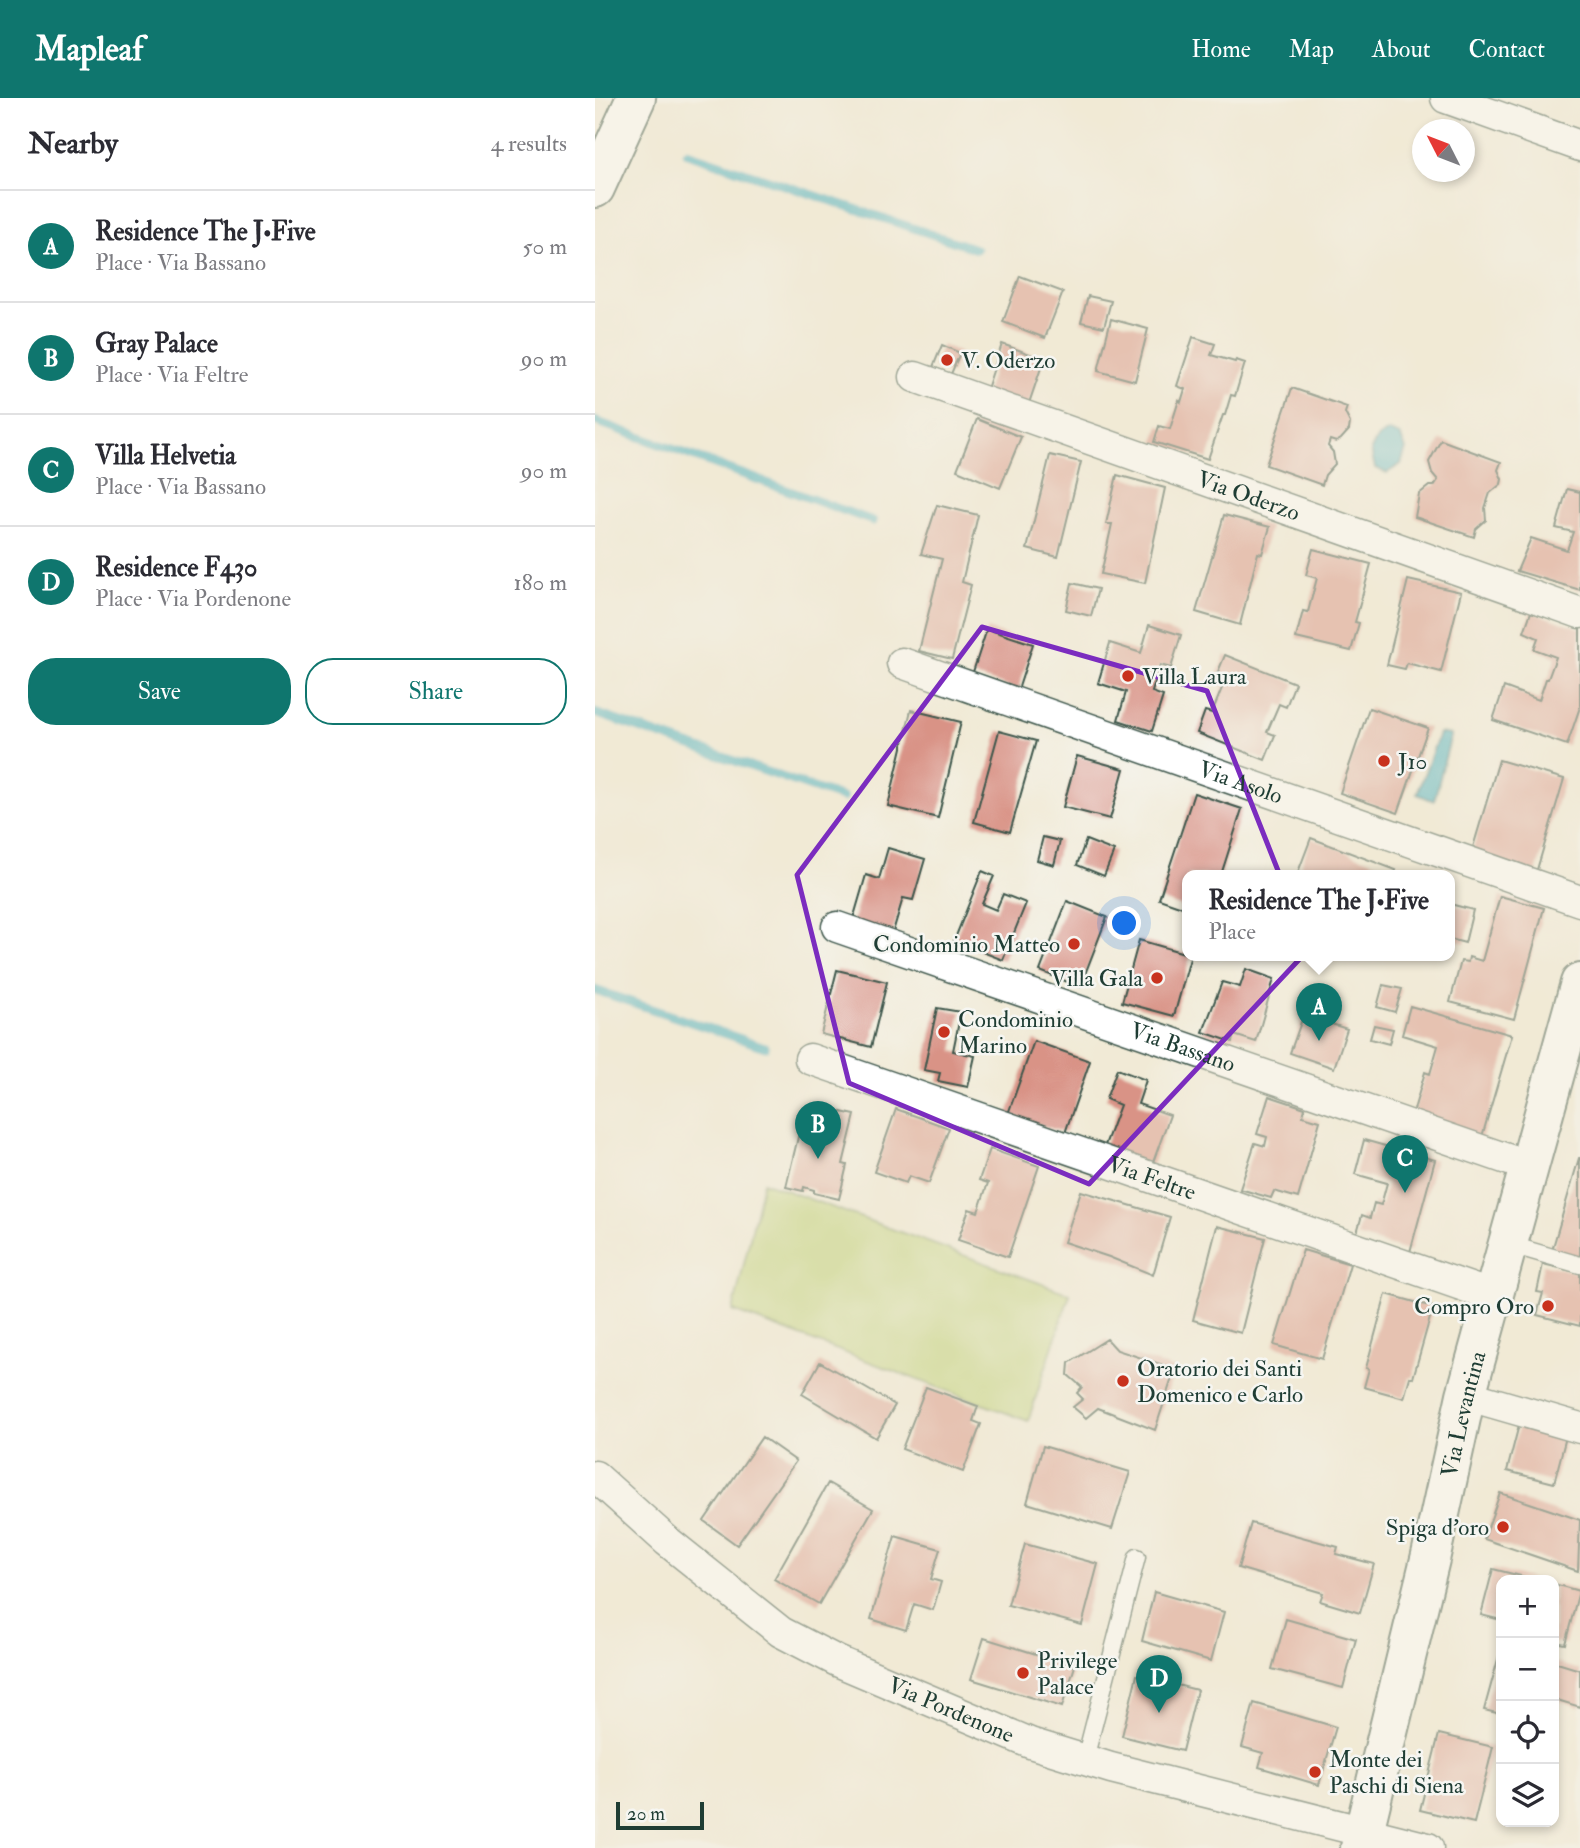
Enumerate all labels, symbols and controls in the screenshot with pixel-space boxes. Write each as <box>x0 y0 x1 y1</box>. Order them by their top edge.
text: Mapleaf <box>35 29 143 70</box>
text: Home <box>1191 34 1251 65</box>
text: Map <box>1289 34 1334 65</box>
text: About <box>1372 34 1431 65</box>
text: Contact <box>1469 34 1545 65</box>
north arrow <box>1412 119 1475 182</box>
text: Nearby <box>28 125 118 162</box>
text: 4 results <box>491 129 567 158</box>
text: Residence The J•Five <box>95 216 316 248</box>
text: A <box>44 232 58 261</box>
text: 50 m <box>523 232 567 261</box>
text: Place · Via Bassano <box>95 248 266 277</box>
text: Gray Palace <box>95 328 218 360</box>
text: B <box>43 344 59 373</box>
text: 90 m <box>521 344 567 373</box>
place label: V. Oderzo <box>961 346 1055 375</box>
marker: V. Oderzo <box>939 352 955 368</box>
text: Place · Via Feltre <box>95 360 248 389</box>
text: Villa Helvetia <box>95 440 236 472</box>
text: C <box>43 456 59 485</box>
text: 90 m <box>521 456 567 485</box>
street label: Via Oderzo <box>1193 464 1304 527</box>
text: Place · Via Bassano <box>95 472 266 501</box>
text: Residence F430 <box>95 552 257 584</box>
text: D <box>42 568 60 597</box>
text: 180 m <box>514 568 567 597</box>
text: Place · Via Pordenone <box>95 584 291 613</box>
button: Save <box>28 658 291 725</box>
button: Share <box>305 658 567 725</box>
place label: Villa Laura <box>1142 662 1247 691</box>
marker: Villa Laura <box>1120 668 1136 684</box>
place label: J10 <box>1397 747 1427 776</box>
marker: J10 <box>1376 753 1392 769</box>
street label: Via Asolo <box>1195 754 1286 810</box>
popup <box>1182 870 1455 961</box>
text: Residence The J•Five <box>1208 885 1429 917</box>
your location <box>1107 906 1141 940</box>
text: Place <box>1208 917 1256 946</box>
place label: Condominio Matteo <box>873 930 1060 959</box>
marker: Condominio Matteo <box>1066 936 1082 952</box>
place label: Villa Gala <box>1050 964 1144 993</box>
marker: Villa Gala <box>1149 970 1165 986</box>
pin: A <box>1296 983 1342 1041</box>
place label: Condominio Marino <box>958 1005 1073 1060</box>
street label: Via Bassano <box>1126 1016 1239 1079</box>
marker: Condominio Marino <box>936 1024 952 1040</box>
pin: B <box>795 1101 841 1159</box>
pin: C <box>1382 1135 1428 1193</box>
street label: Via Feltre <box>1104 1149 1200 1207</box>
place label: Compro Oro <box>1414 1292 1534 1322</box>
marker: Compro Oro <box>1540 1298 1556 1314</box>
street label: Via Levantina <box>1434 1347 1493 1480</box>
place label: Oratorio dei Santi Domenico e Carlo <box>1137 1354 1303 1409</box>
marker: Oratorio dei Santi Domenico e Carlo <box>1115 1373 1131 1389</box>
place label: Spiga d'oro <box>1386 1513 1489 1543</box>
marker: Spiga d'oro <box>1495 1519 1511 1535</box>
map controls <box>1496 1575 1559 1827</box>
button: + <box>1496 1575 1559 1638</box>
button: − <box>1496 1638 1559 1701</box>
place label: Privilege Palace <box>1037 1646 1118 1701</box>
pin: D <box>1136 1655 1182 1713</box>
marker: Privilege Palace <box>1015 1665 1031 1681</box>
street label: Via Pordenone <box>884 1670 1019 1750</box>
button: locate <box>1496 1701 1559 1764</box>
place label: Monte dei Paschi di Siena <box>1329 1745 1464 1800</box>
marker: Monte dei Paschi di Siena <box>1307 1764 1323 1780</box>
button: layers <box>1496 1764 1559 1827</box>
scale bar <box>616 1799 703 1831</box>
text: 20 m <box>627 1802 665 1826</box>

